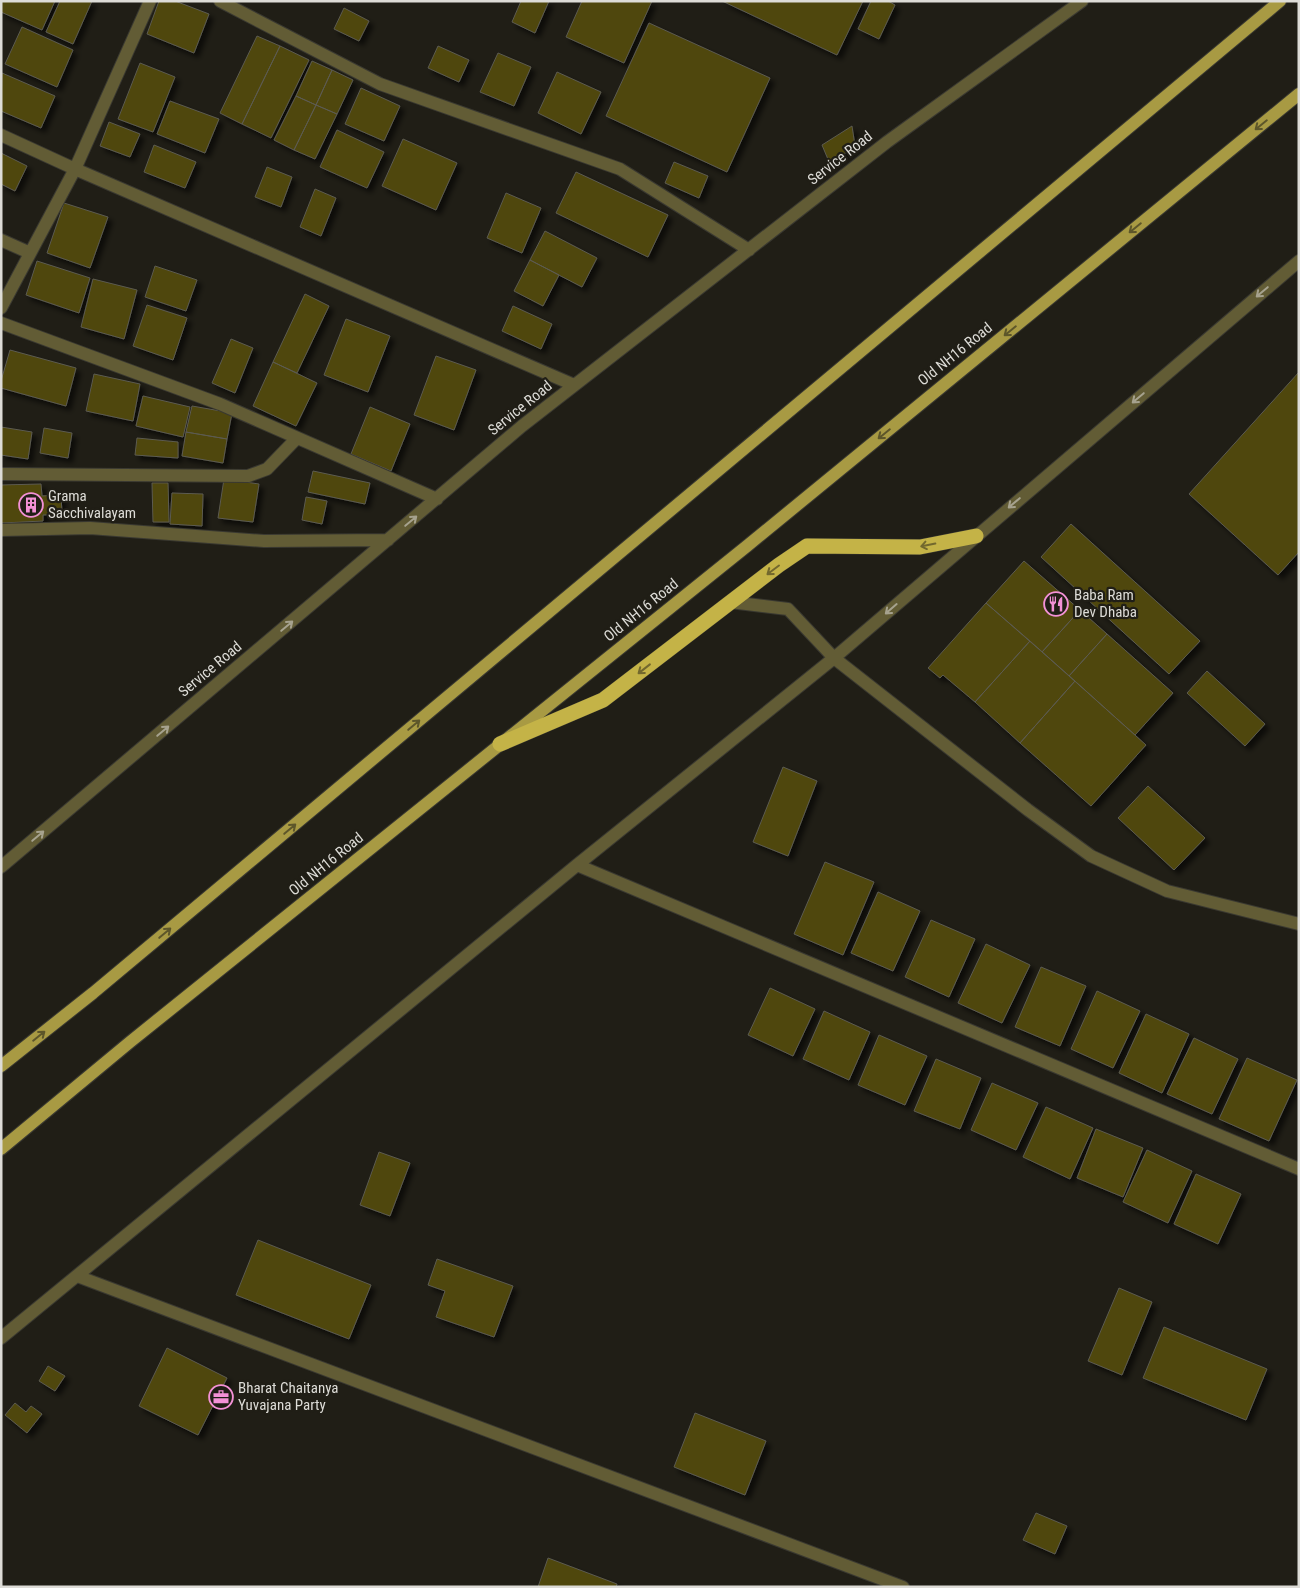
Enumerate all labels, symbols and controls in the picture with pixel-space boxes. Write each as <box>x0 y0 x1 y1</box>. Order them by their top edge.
one-way arrow <box>1255 119 1268 130</box>
street label: Service Road <box>804 127 876 189</box>
one-way arrow <box>1129 222 1142 233</box>
one-way arrow <box>1255 287 1268 298</box>
street label: Old NH16 Road <box>914 319 996 389</box>
one-way arrow <box>1003 325 1016 336</box>
street label: Service Road <box>484 377 556 439</box>
one-way arrow <box>1132 392 1145 403</box>
one-way arrow <box>878 428 891 439</box>
place label: Grama Sacchivalayam <box>48 487 136 522</box>
building icon: Grama Sacchivalayam <box>18 492 44 518</box>
one-way arrow <box>1008 497 1021 509</box>
one-way arrow <box>404 515 417 526</box>
one-way arrow <box>920 541 936 551</box>
one-way arrow <box>767 564 780 575</box>
street label: Old NH16 Road <box>600 575 682 645</box>
place label: Baba Ram Dev Dhaba <box>1074 586 1137 621</box>
restaurant icon: Baba Ram Dev Dhaba <box>1043 591 1069 617</box>
one-way arrow <box>885 603 898 614</box>
one-way arrow <box>280 620 293 631</box>
street label: Service Road <box>175 637 245 701</box>
one-way arrow <box>638 663 651 674</box>
one-way arrow <box>408 719 421 730</box>
one-way arrow <box>156 725 169 736</box>
one-way arrow <box>283 823 296 834</box>
street label: Old NH16 Road <box>285 829 367 899</box>
one-way arrow <box>32 830 45 841</box>
one-way arrow <box>158 927 171 938</box>
one-way arrow <box>32 1030 45 1041</box>
place label: Bharat Chaitanya Yuvajana Party <box>238 1379 339 1414</box>
office icon: Bharat Chaitanya Yuvajana Party <box>208 1384 234 1410</box>

